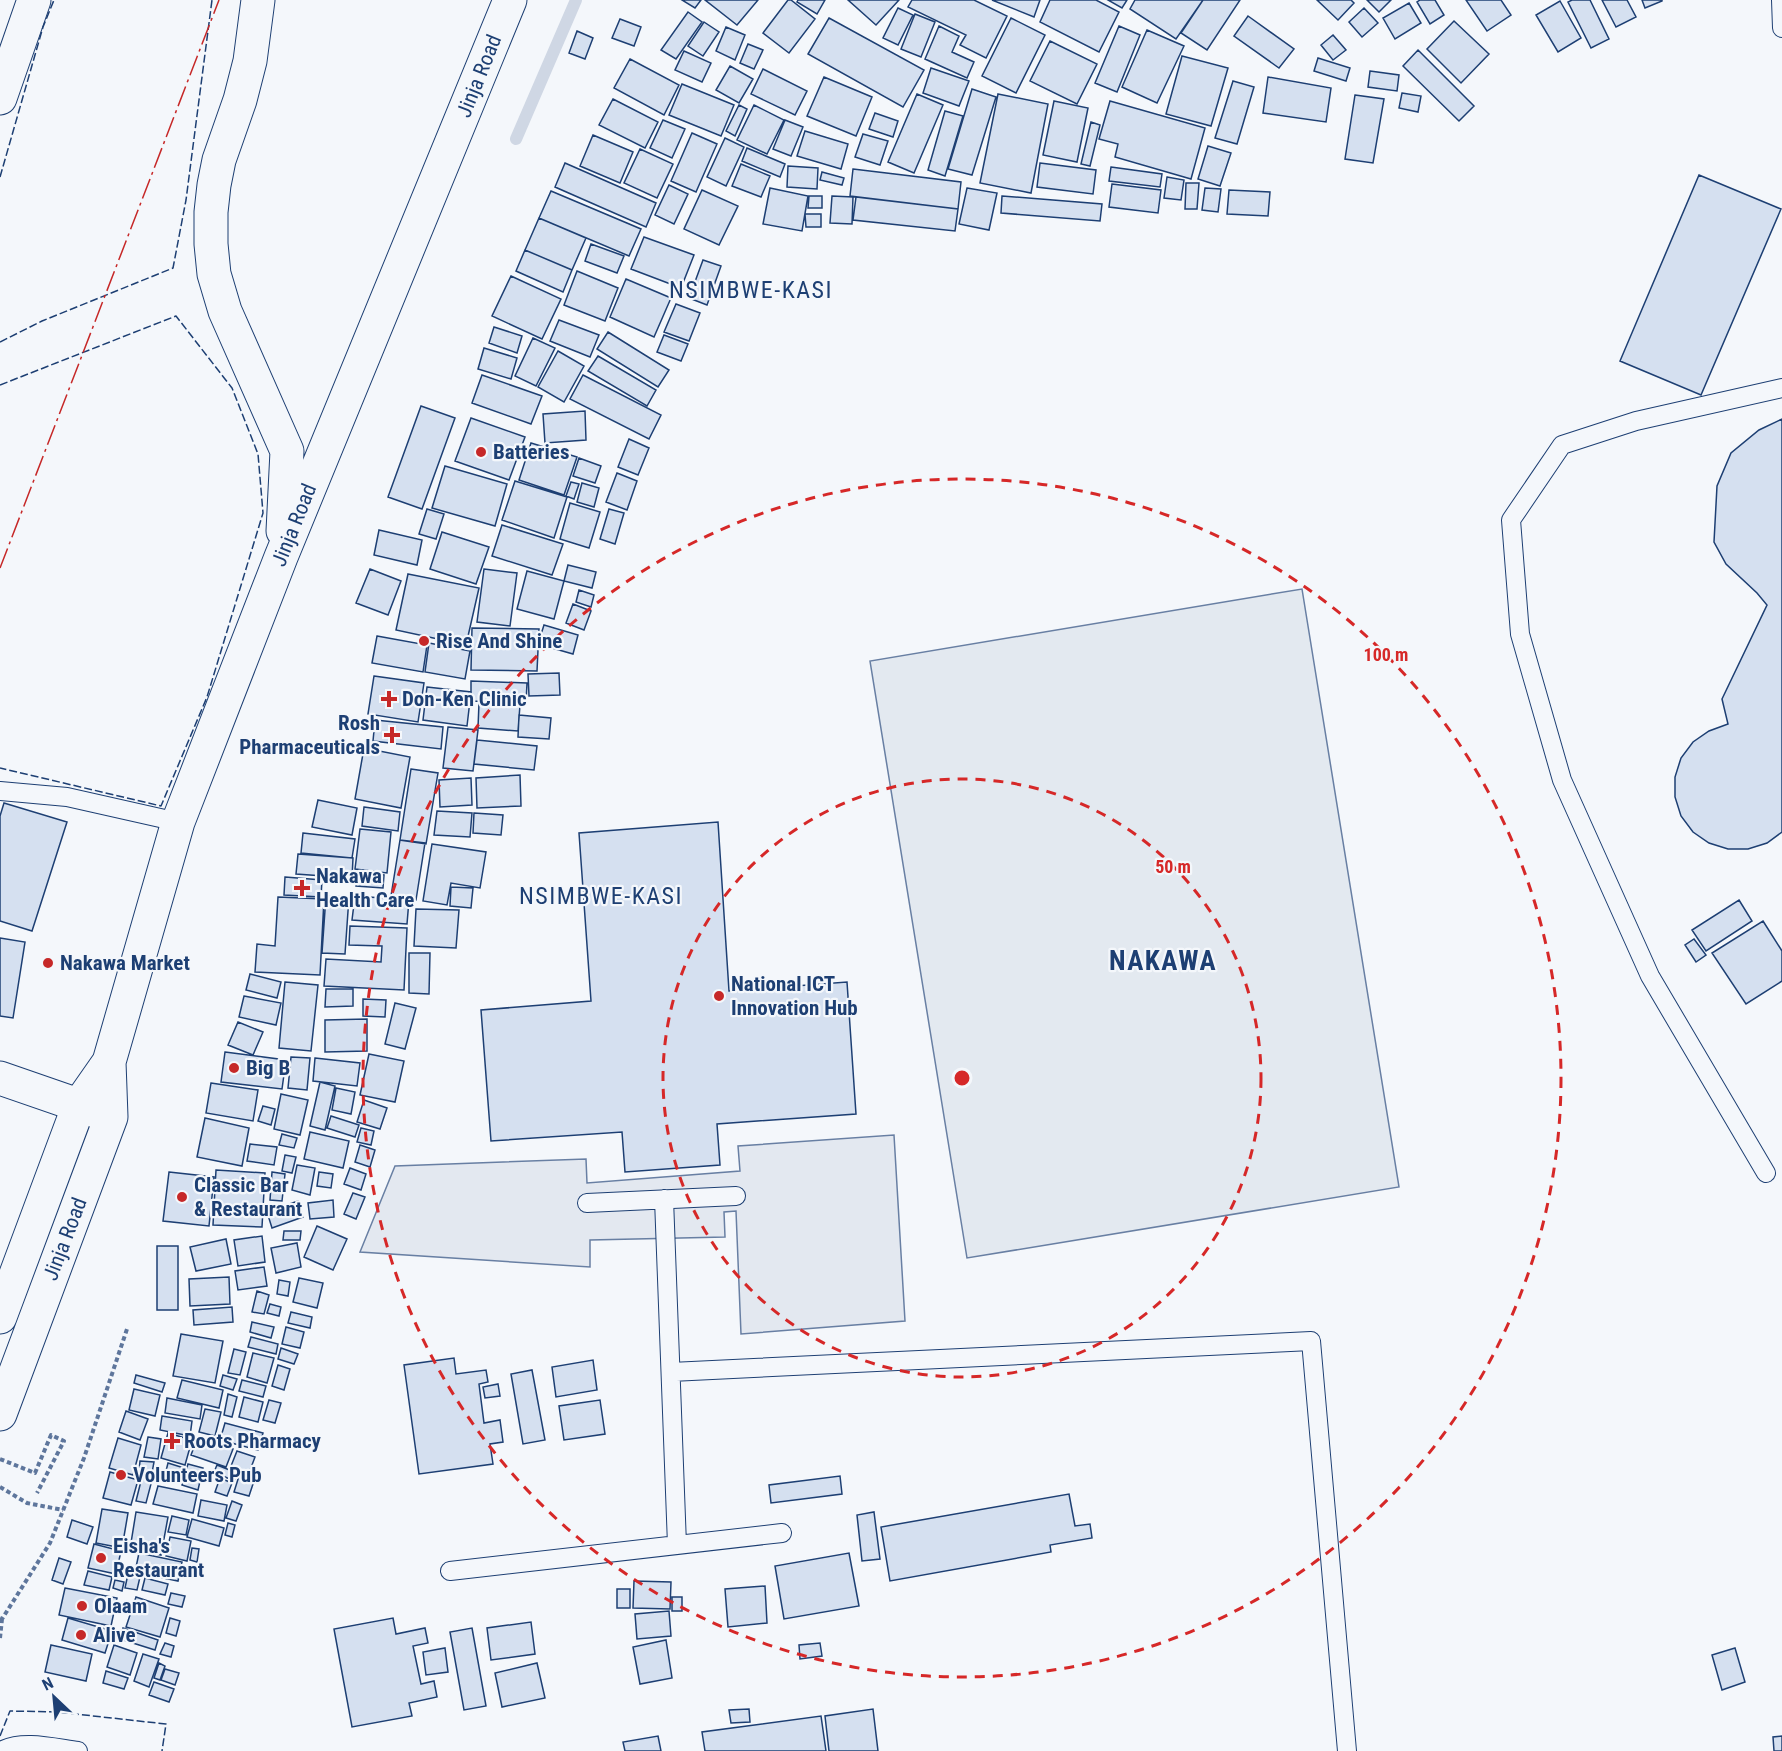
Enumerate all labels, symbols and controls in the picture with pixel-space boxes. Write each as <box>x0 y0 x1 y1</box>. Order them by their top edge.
street label: Jinja Road <box>452 31 506 121</box>
district label: NSIMBWE-KASI <box>669 276 833 304</box>
place label: Batteries <box>493 440 569 464</box>
marker: Batteries <box>474 445 488 459</box>
street label: Jinja Road <box>267 480 321 570</box>
place label: Rise And Shine <box>436 629 562 653</box>
marker: Rise And Shine <box>417 634 431 648</box>
text: 100 m <box>1364 644 1408 665</box>
place label: Don-Ken Clinic <box>402 687 527 711</box>
marker: Don-Ken Clinic <box>380 690 398 708</box>
place label: Rosh Pharmaceuticals <box>239 711 380 759</box>
marker: Rosh Pharmaceuticals <box>385 728 399 742</box>
text: 50 m <box>1155 856 1191 877</box>
place label: Nakawa Health Care <box>316 864 414 912</box>
marker: Nakawa Health Care <box>293 879 311 897</box>
district label: NSIMBWE-KASI <box>519 882 683 910</box>
district label: NAKAWA <box>1109 945 1217 977</box>
place label: Nakawa Market <box>60 951 190 975</box>
marker: Nakawa Market <box>41 956 55 970</box>
place label: National ICT Innovation Hub <box>731 972 858 1020</box>
marker: National ICT Innovation Hub <box>712 989 726 1003</box>
place label: Big B <box>246 1056 290 1080</box>
marker: Big B <box>227 1061 241 1075</box>
centre of rings <box>952 1068 972 1088</box>
place label: Classic Bar & Restaurant <box>194 1173 302 1221</box>
marker: Classic Bar & Restaurant <box>175 1190 189 1204</box>
street label: Jinja Road <box>38 1194 92 1284</box>
place label: Roots Pharmacy <box>184 1429 322 1453</box>
marker: Roots Pharmacy <box>165 1434 179 1448</box>
place label: Volunteers Pub <box>133 1463 262 1487</box>
marker: Volunteers Pub <box>114 1468 128 1482</box>
place label: Eisha's Restaurant <box>113 1534 204 1582</box>
marker: Eisha's Restaurant <box>94 1551 108 1565</box>
place label: Olaam <box>94 1594 147 1618</box>
marker: Olaam <box>75 1599 89 1613</box>
place label: Alive <box>93 1623 135 1647</box>
marker: Alive <box>74 1628 88 1642</box>
north arrow <box>24 1667 84 1727</box>
text: N <box>39 1673 56 1695</box>

